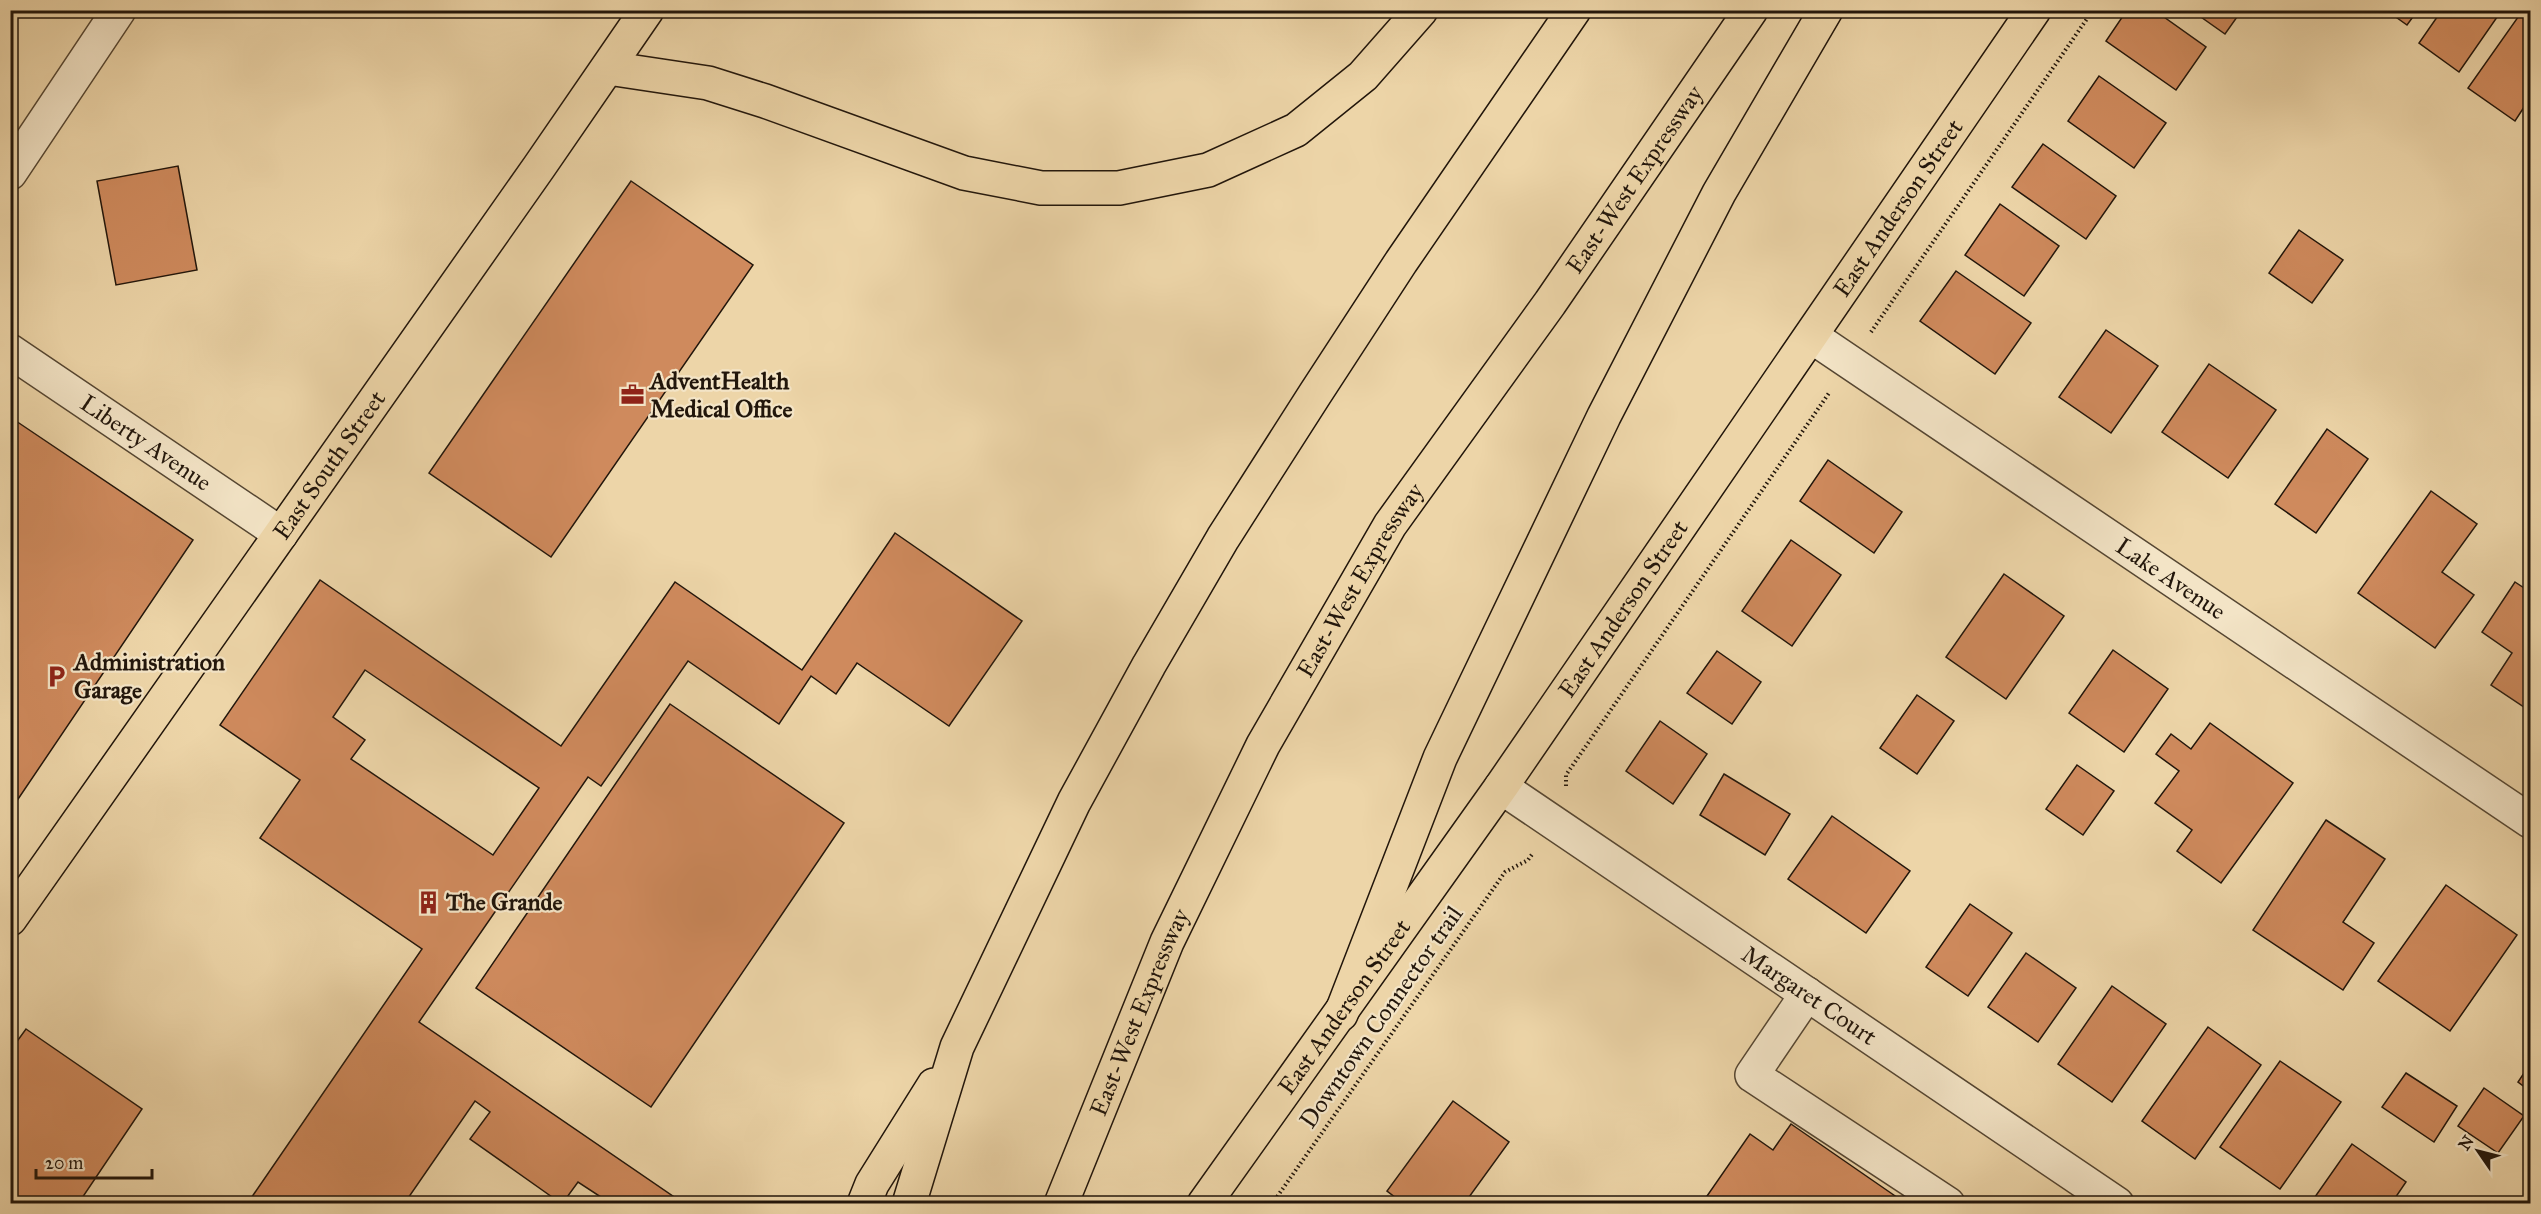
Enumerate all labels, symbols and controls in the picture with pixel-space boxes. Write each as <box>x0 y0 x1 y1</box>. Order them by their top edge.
street label: East-West Expressway <box>1560 79 1710 280</box>
street label: East Anderson Street <box>1827 113 1970 303</box>
place label: AdventHealth Medical Office <box>648 366 792 424</box>
office icon: AdventHealth Medical Office <box>619 382 645 408</box>
street label: East South Street <box>267 384 392 545</box>
street label: Liberty Avenue <box>75 388 217 498</box>
street label: East-West Expressway <box>1290 477 1431 683</box>
street label: East Anderson Street <box>1552 514 1695 703</box>
street label: Lake Avenue <box>2110 531 2231 626</box>
place label: Administration Garage <box>72 647 225 705</box>
parking icon: Administration Garage <box>43 663 69 689</box>
place label: The Grande <box>445 887 563 917</box>
building icon: The Grande <box>415 889 441 915</box>
street label: Downtown Connector trail <box>1293 900 1469 1134</box>
street label: East-West Expressway <box>1083 903 1196 1120</box>
street label: East Anderson Street <box>1272 913 1417 1101</box>
street label: Margaret Court <box>1736 939 1883 1052</box>
north arrow <box>2448 1121 2508 1181</box>
text: N <box>2454 1131 2478 1154</box>
scale bar <box>36 1142 152 1180</box>
text: 20 m <box>45 1152 83 1174</box>

